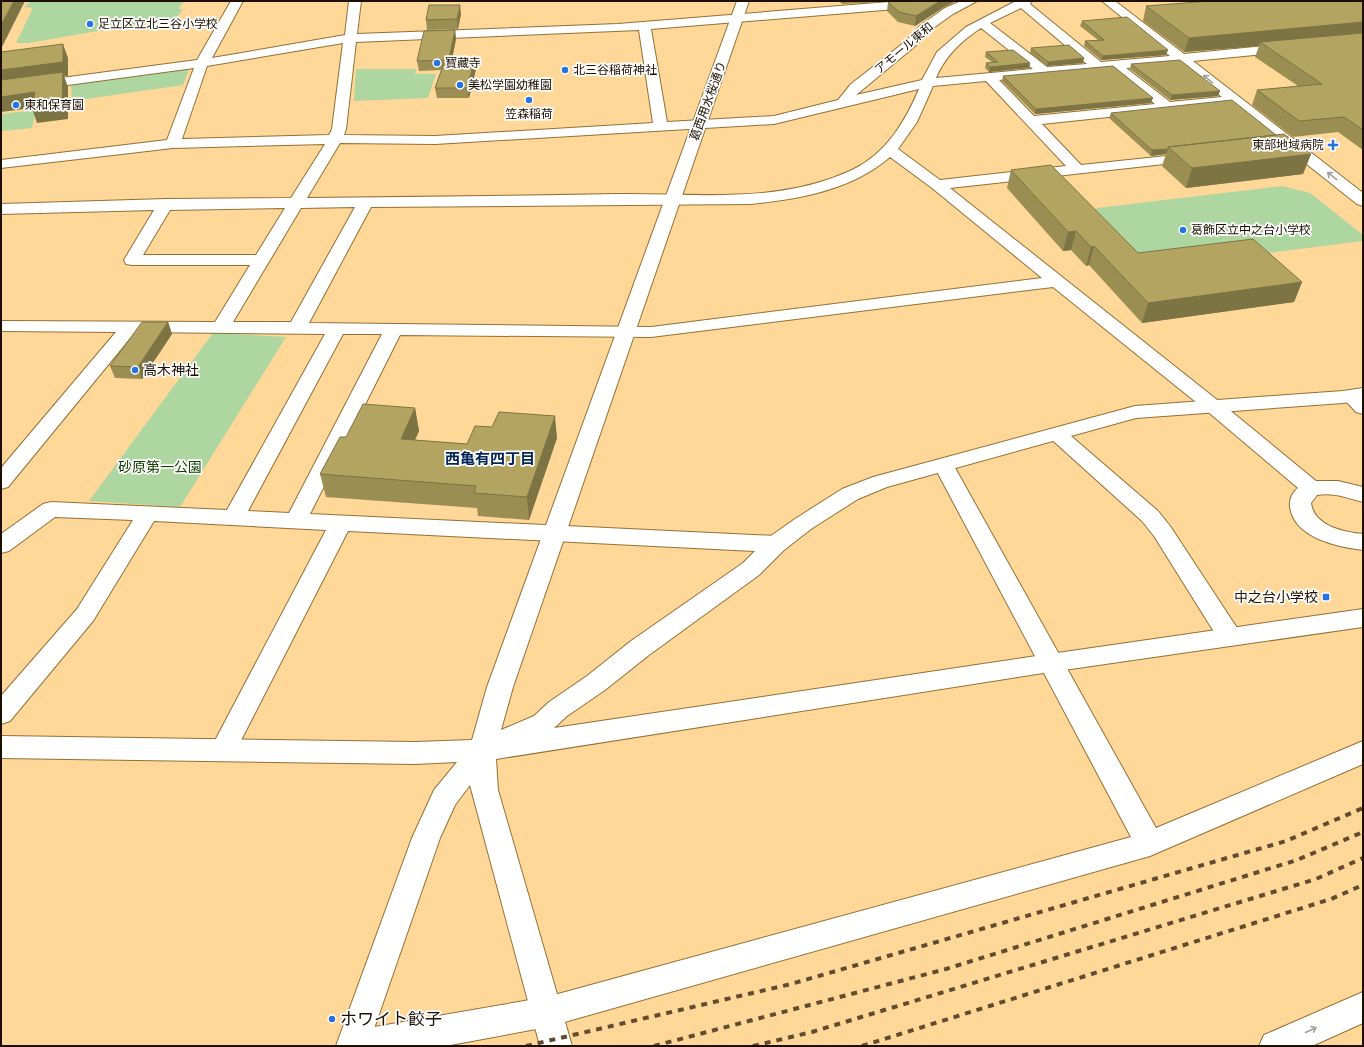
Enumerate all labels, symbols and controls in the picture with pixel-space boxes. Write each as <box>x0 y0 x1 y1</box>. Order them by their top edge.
place label: 足立区立北三谷小学校 <box>98 17 218 31</box>
marker: 足立区立北三谷小学校 <box>85 19 95 29</box>
street label: アモール東和 <box>872 19 936 77</box>
place label: 寳藏寺 <box>445 56 481 70</box>
marker: 寳藏寺 <box>432 58 442 68</box>
street label: 葛西用水桜通り <box>687 59 729 143</box>
place label: 北三谷稲荷神社 <box>573 63 657 77</box>
marker: 北三谷稲荷神社 <box>560 65 570 75</box>
one-way arrow <box>1203 74 1214 83</box>
place label: 美松学園幼稚園 <box>468 78 552 92</box>
marker: 美松学園幼稚園 <box>455 80 465 90</box>
marker: 笠森稲荷 <box>524 95 534 105</box>
place label: 東和保育園 <box>24 98 84 112</box>
marker: 東和保育園 <box>11 100 21 110</box>
place label: 笠森稲荷 <box>505 107 553 121</box>
place label: 東部地域病院 <box>1252 138 1324 152</box>
marker: 東部地域病院 <box>1327 139 1339 151</box>
one-way arrow <box>1327 172 1338 181</box>
place label: 葛飾区立中之台小学校 <box>1191 223 1311 237</box>
marker: 葛飾区立中之台小学校 <box>1178 225 1188 235</box>
place label: 高木神社 <box>143 362 199 379</box>
marker: 高木神社 <box>130 365 140 375</box>
district label: 西亀有四丁目 <box>445 450 535 468</box>
park label: 砂原第一公園 <box>118 459 202 476</box>
place label: 中之台小学校 <box>1234 589 1318 606</box>
marker: 中之台小学校 <box>1321 592 1331 602</box>
place label: ホワイト餃子 <box>340 1009 442 1029</box>
marker: ホワイト餃子 <box>327 1014 337 1024</box>
one-way arrow <box>1305 1026 1317 1034</box>

